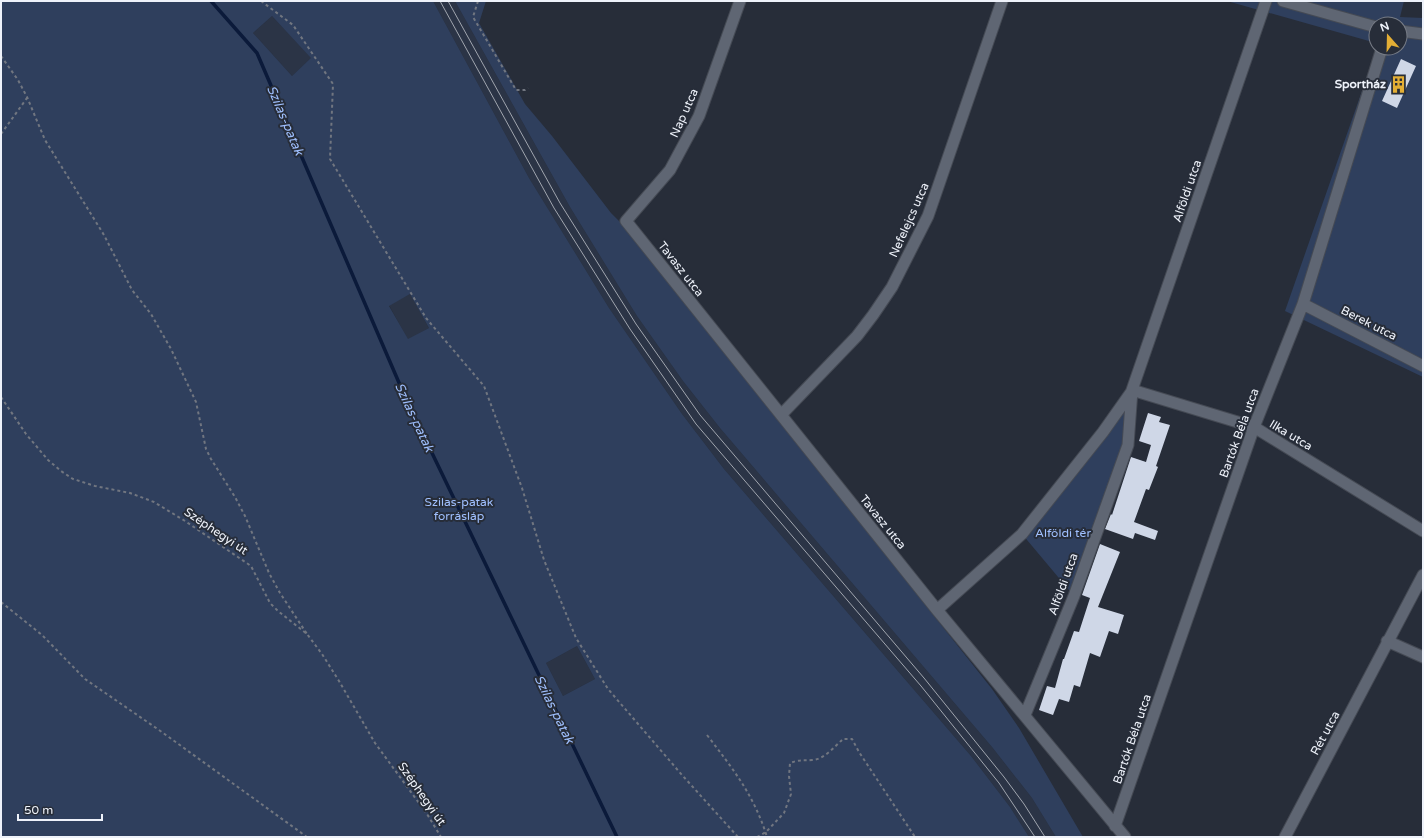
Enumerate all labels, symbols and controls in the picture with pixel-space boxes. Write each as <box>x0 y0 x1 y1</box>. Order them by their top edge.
north arrow <box>1368 16 1408 56</box>
text: N <box>1378 19 1391 35</box>
building icon: Sportház <box>1389 74 1409 94</box>
place label: Sportház <box>1335 77 1386 92</box>
water label: Szilas-patak <box>263 83 307 159</box>
street label: Nap utca <box>667 86 701 140</box>
street label: Alföldi utca <box>1170 158 1204 224</box>
street label: Nefelejcs utca <box>886 180 932 260</box>
street label: Tavasz utca <box>655 239 707 299</box>
street label: Berek utca <box>1339 303 1399 343</box>
water label: Szilas-patak <box>391 380 437 455</box>
street label: Bartók Béla utca <box>1216 386 1262 480</box>
street label: Ilka utca <box>1267 417 1315 453</box>
street label: Tavasz utca <box>857 492 909 552</box>
park label: Szilas-patak forrásláp <box>425 495 494 523</box>
street label: Széphegyi út <box>181 505 251 558</box>
park label: Alföldi tér <box>1035 526 1091 540</box>
street label: Alföldi utca <box>1045 551 1081 617</box>
water label: Szilas-patak <box>531 672 578 747</box>
street label: Bartók Béla utca <box>1110 692 1154 786</box>
street label: Rét utca <box>1308 709 1342 757</box>
street label: Széphegyi út <box>395 760 449 829</box>
scale bar <box>18 796 102 822</box>
text: 50 m <box>24 803 53 817</box>

